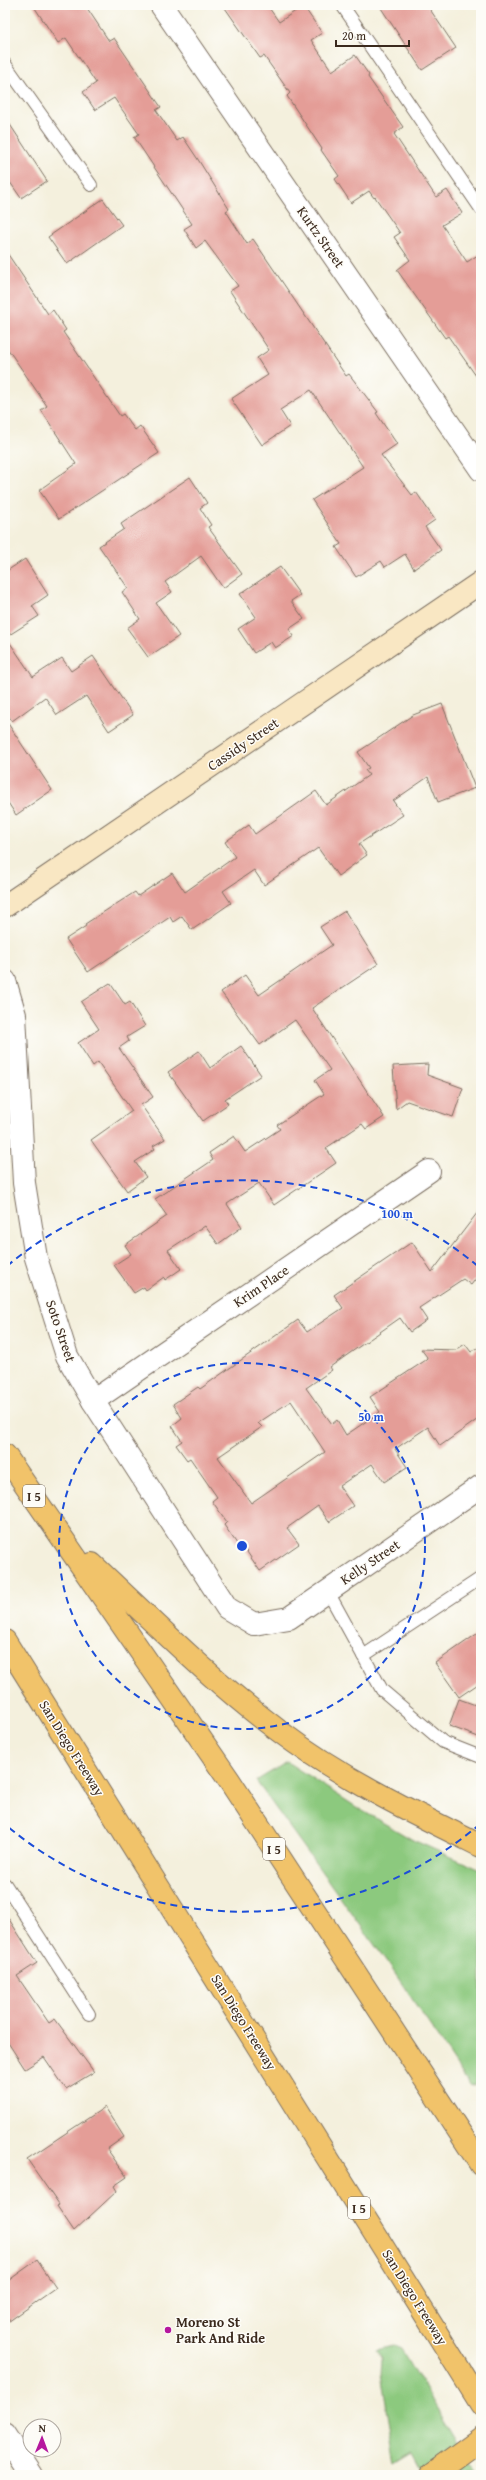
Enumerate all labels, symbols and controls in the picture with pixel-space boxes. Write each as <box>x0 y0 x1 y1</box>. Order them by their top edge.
scale bar <box>336 22 409 48</box>
text: 20 m <box>342 27 366 44</box>
street label: Kurtz Street <box>292 202 350 272</box>
street label: Cassidy Street <box>203 713 283 775</box>
text: 100 m <box>381 1205 414 1222</box>
street label: Krim Place <box>229 1260 293 1312</box>
street label: Soto Street <box>41 1297 81 1365</box>
text: 50 m <box>358 1408 384 1425</box>
road number: I 5 <box>23 1485 45 1507</box>
street label: Kelly Street <box>336 1535 404 1589</box>
centre of rings <box>235 1539 249 1553</box>
street label: San Diego Freeway <box>35 1696 109 1800</box>
road number: I 5 <box>263 1838 285 1860</box>
street label: San Diego Freeway <box>207 1970 281 2074</box>
road number: I 5 <box>348 2197 370 2219</box>
street label: San Diego Freeway <box>378 2245 452 2349</box>
place label: Moreno St Park And Ride <box>176 2312 265 2348</box>
marker: Moreno St Park And Ride <box>163 2325 173 2335</box>
north arrow <box>22 2418 62 2458</box>
text: N <box>38 2420 47 2436</box>

